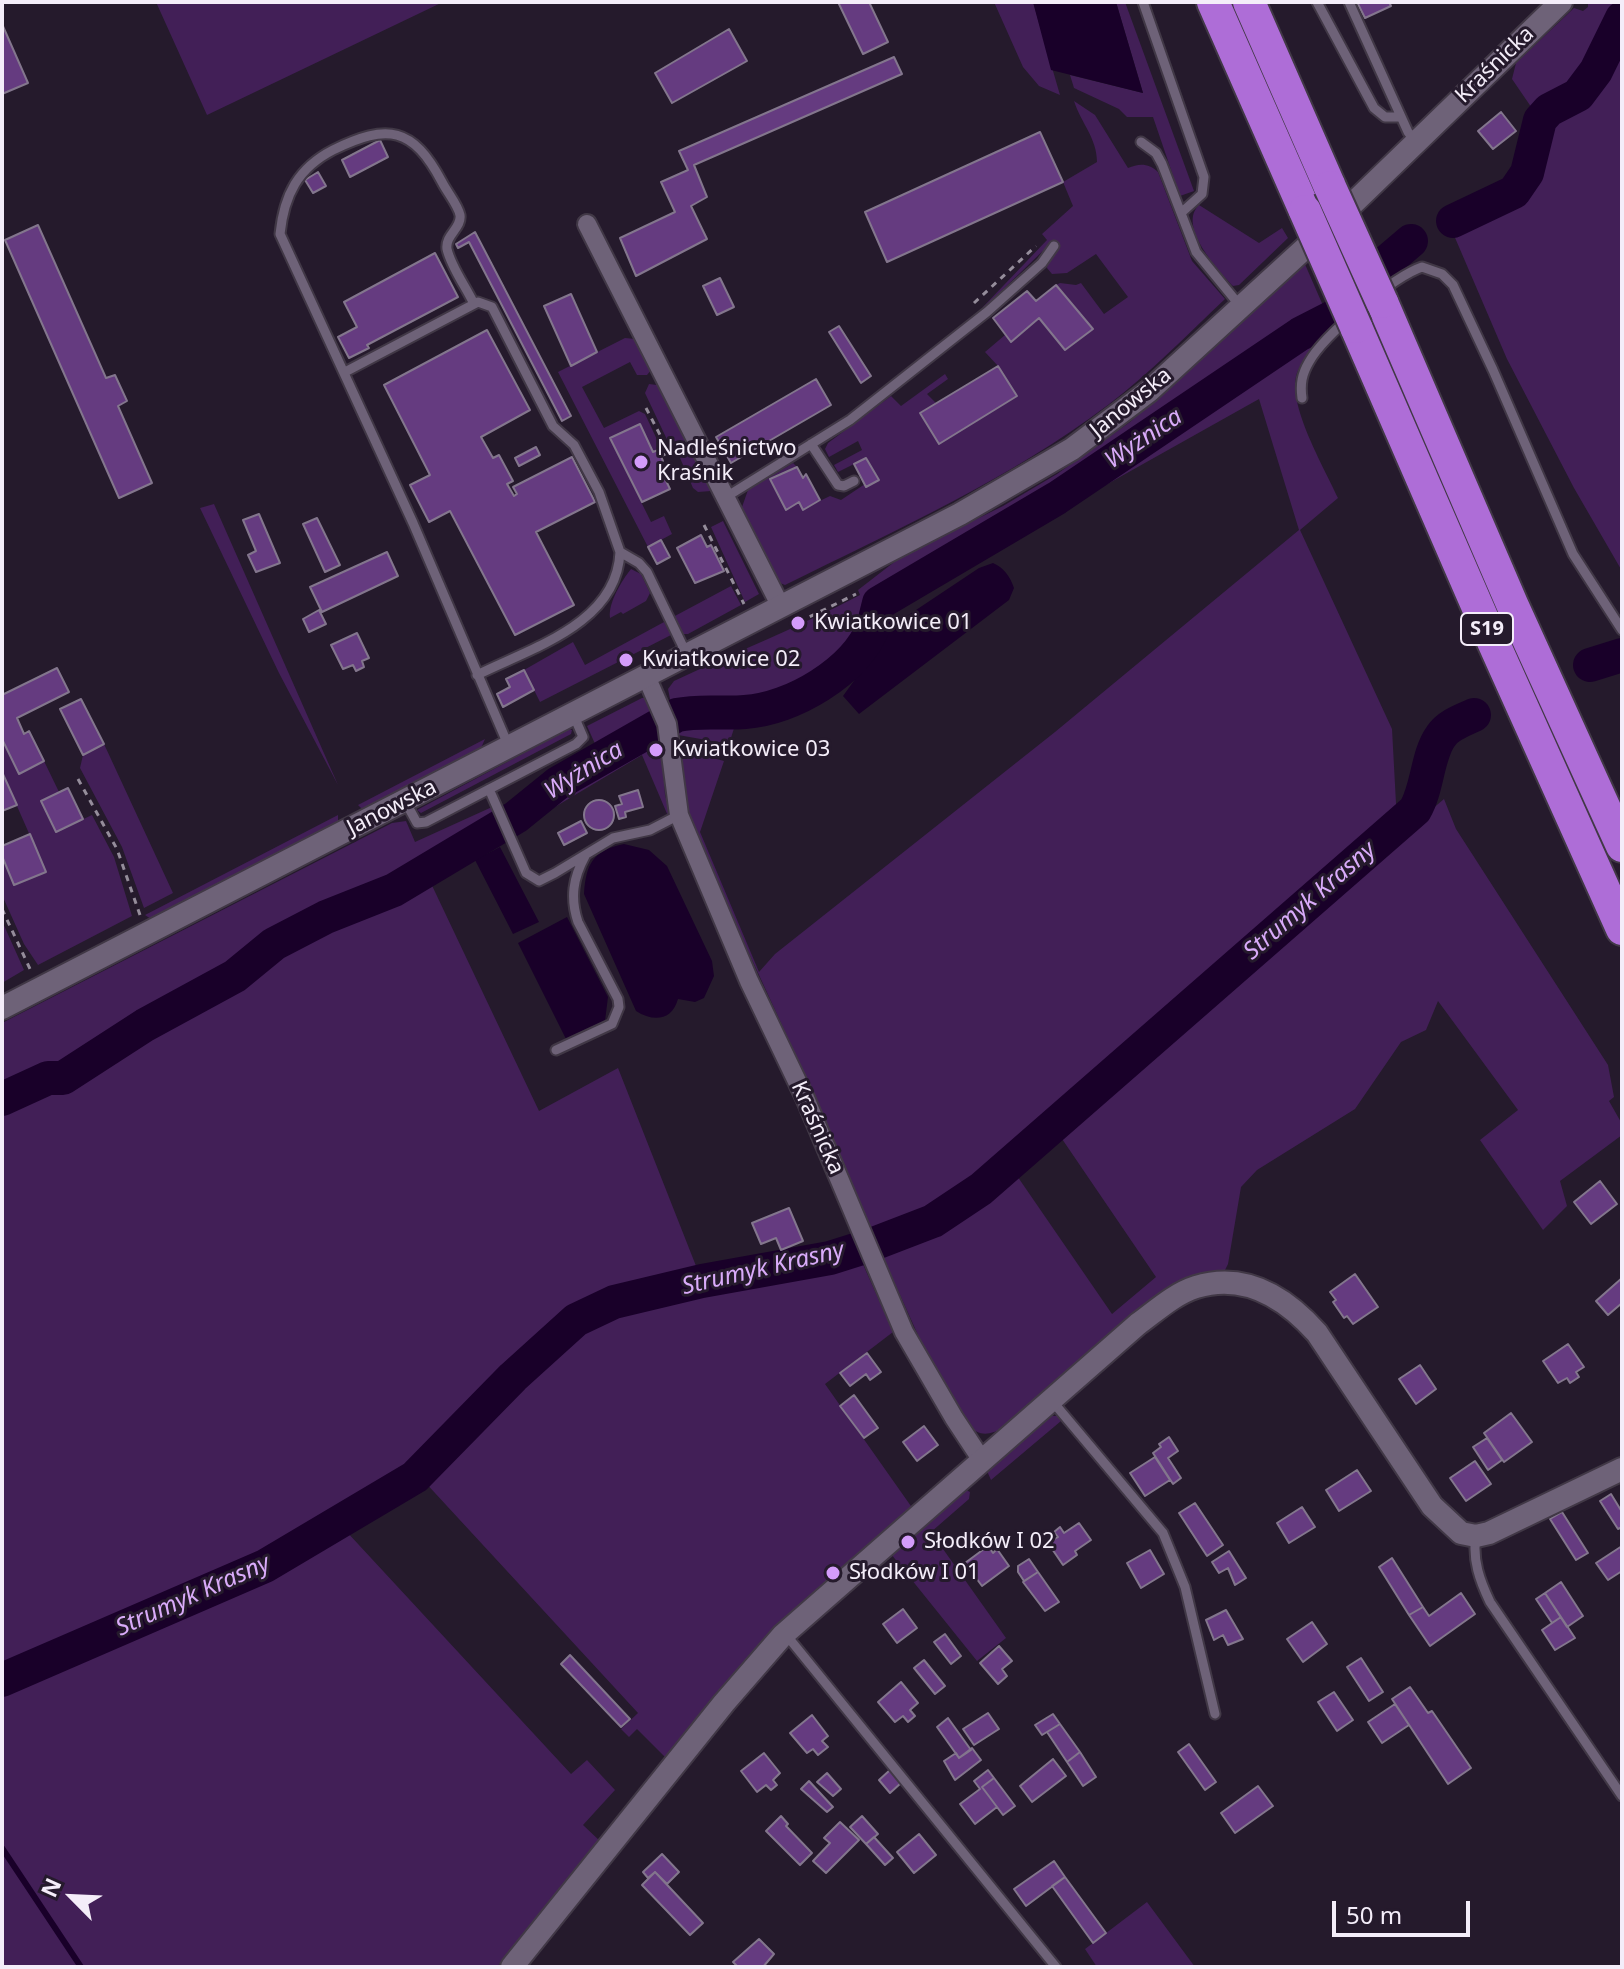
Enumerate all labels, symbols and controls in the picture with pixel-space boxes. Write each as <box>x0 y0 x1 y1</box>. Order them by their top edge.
street label: Kraśnicka <box>1450 21 1540 109</box>
street label: Janowska <box>1085 362 1177 444</box>
water label: Wyżnica <box>1100 403 1188 475</box>
place label: Nadleśnictwo Kraśnik <box>657 436 797 488</box>
marker: Nadleśnictwo Kraśnik <box>632 453 650 471</box>
place label: Kwiatkowice 01 <box>814 610 972 636</box>
road number: S19 <box>1461 613 1513 645</box>
marker: Kwiatkowice 01 <box>789 614 807 632</box>
place label: Kwiatkowice 02 <box>642 647 800 673</box>
marker: Kwiatkowice 02 <box>617 651 635 669</box>
water label: Wyżnica <box>539 736 629 806</box>
place label: Kwiatkowice 03 <box>672 737 830 763</box>
marker: Kwiatkowice 03 <box>647 741 665 759</box>
street label: Janowska <box>343 774 441 842</box>
water label: Strumyk Krasny <box>1238 836 1382 966</box>
street label: Kraśnicka <box>785 1077 849 1179</box>
water label: Strumyk Krasny <box>679 1236 847 1302</box>
place label: Słodków I 02 <box>924 1529 1055 1555</box>
marker: Słodków I 02 <box>899 1533 917 1551</box>
water label: Strumyk Krasny <box>112 1549 274 1643</box>
place label: Słodków I 01 <box>849 1560 980 1586</box>
marker: Słodków I 01 <box>824 1564 842 1582</box>
north arrow <box>32 1857 112 1937</box>
text: N <box>33 1873 67 1902</box>
scale bar <box>1336 1885 1474 1935</box>
text: 50 m <box>1346 1898 1402 1931</box>

